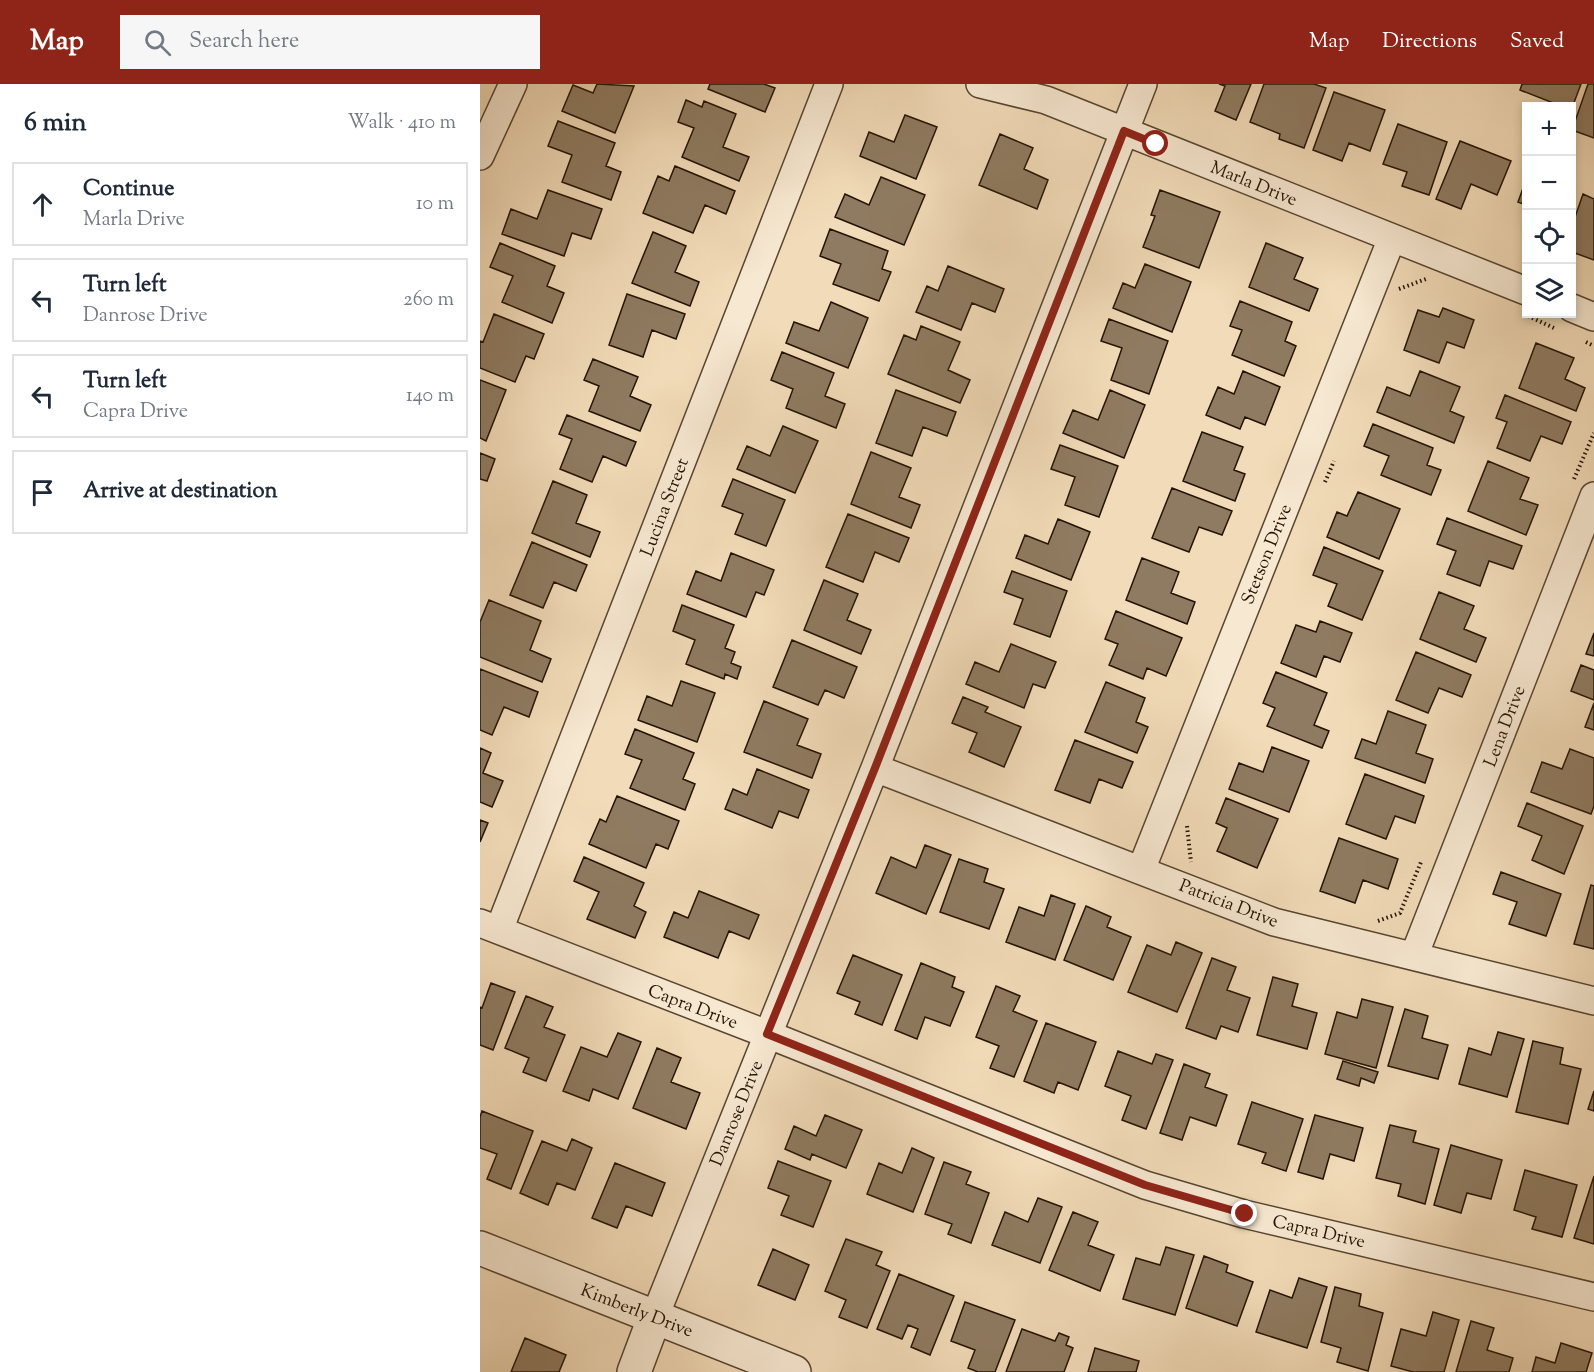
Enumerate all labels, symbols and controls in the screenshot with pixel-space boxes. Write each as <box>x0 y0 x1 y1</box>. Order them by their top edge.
search box <box>120 15 540 69</box>
text: Map <box>30 22 84 62</box>
icon: search <box>141 26 174 59</box>
text: Search here <box>189 26 299 58</box>
text: Map <box>1309 27 1349 57</box>
text: Directions <box>1382 27 1477 57</box>
text: Saved <box>1510 27 1564 57</box>
map controls <box>1522 102 1576 318</box>
button: + <box>1522 102 1576 156</box>
text: 6 min <box>24 105 87 142</box>
text: Walk · 410 m <box>347 109 456 138</box>
route start <box>1142 130 1168 156</box>
street label: Marla Drive <box>1206 156 1301 214</box>
button: − <box>1522 156 1576 210</box>
text: Continue <box>83 174 174 206</box>
icon: ahead <box>26 188 59 221</box>
text: 10 m <box>416 190 454 219</box>
text: Marla Drive <box>83 206 185 235</box>
button: locate <box>1522 210 1576 264</box>
button: layers <box>1522 264 1576 318</box>
text: Turn left <box>83 270 166 302</box>
icon: left <box>26 284 59 317</box>
text: 260 m <box>403 286 454 315</box>
text: Danrose Drive <box>83 302 208 331</box>
text: Turn left <box>83 366 166 398</box>
icon: left <box>26 380 59 413</box>
text: 140 m <box>406 382 454 411</box>
text: Capra Drive <box>83 398 188 427</box>
street label: Lucina Street <box>635 455 697 561</box>
icon: arrive <box>26 476 59 509</box>
text: Arrive at destination <box>83 476 278 508</box>
street label: Stetson Drive <box>1236 501 1300 609</box>
street label: Lena Drive <box>1478 682 1533 771</box>
street label: Patricia Drive <box>1175 874 1282 936</box>
street label: Capra Drive <box>643 979 741 1037</box>
street label: Danrose Drive <box>705 1057 771 1171</box>
route end <box>1231 1200 1257 1226</box>
street label: Capra Drive <box>1270 1210 1368 1256</box>
street label: Kimberly Drive <box>576 1278 696 1345</box>

